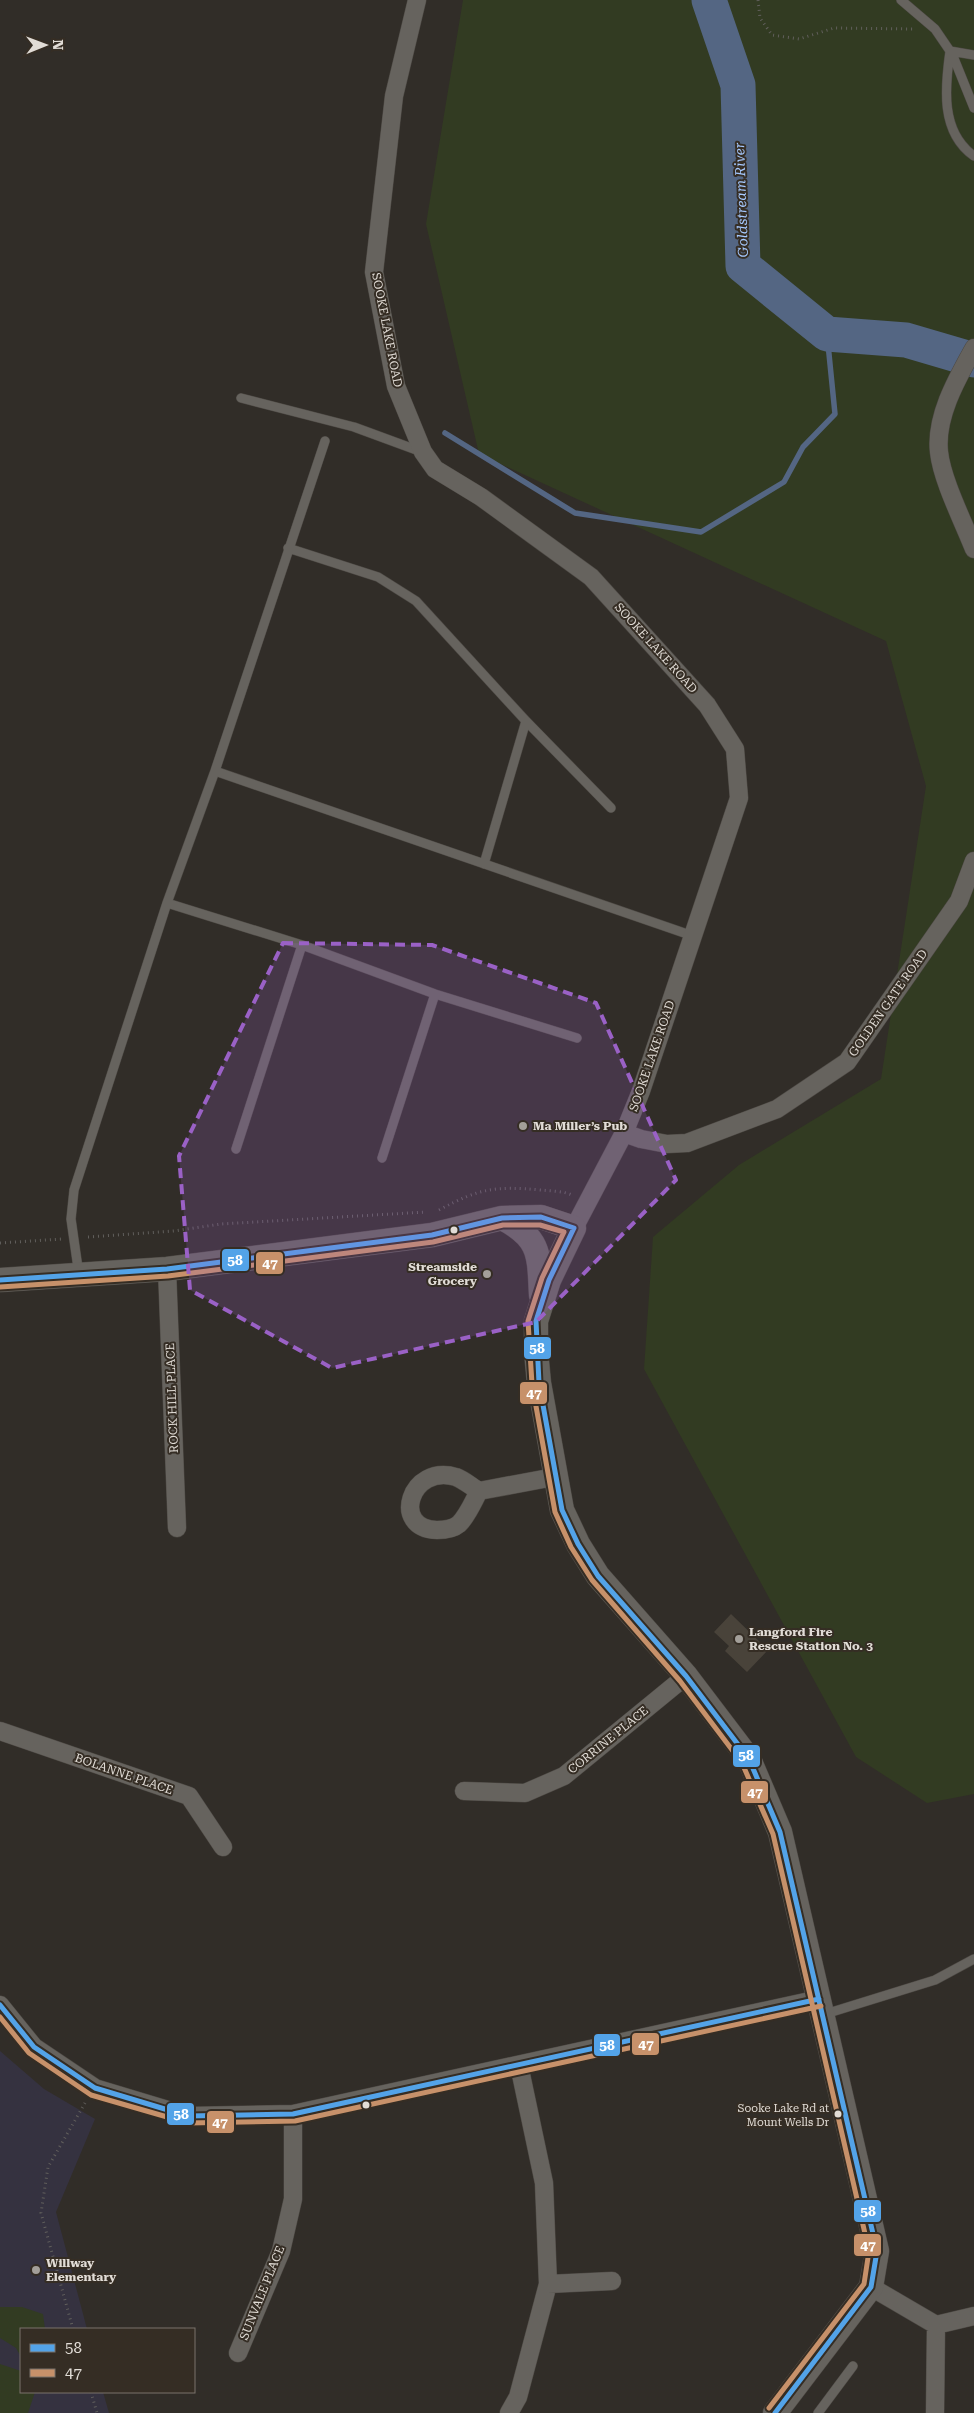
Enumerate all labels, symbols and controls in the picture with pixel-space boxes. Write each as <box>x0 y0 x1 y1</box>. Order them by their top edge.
north arrow <box>20 20 70 70</box>
text: N <box>50 39 66 51</box>
water label: Goldstream River <box>731 142 751 258</box>
street label: SOOKE LAKE ROAD <box>369 272 405 388</box>
street label: SOOKE LAKE ROAD <box>612 600 700 696</box>
street label: GOLDEN GATE ROAD <box>846 947 930 1059</box>
street label: SOOKE LAKE ROAD <box>626 999 678 1113</box>
place label: Ma Miller’s Pub <box>533 1119 627 1133</box>
marker: Ma Miller’s Pub <box>517 1120 529 1132</box>
unlabelled marker <box>449 1225 459 1235</box>
line badge: 58 <box>221 1248 250 1272</box>
line badge: 47 <box>255 1251 284 1275</box>
text: 58 <box>227 1252 243 1268</box>
text: 47 <box>262 1255 278 1271</box>
place label: Streamside Grocery <box>408 1260 478 1288</box>
marker: Streamside Grocery <box>481 1268 493 1280</box>
line badge: 58 <box>523 1336 552 1360</box>
text: 58 <box>529 1340 545 1356</box>
street label: ROCK HILL PLACE <box>163 1343 181 1453</box>
line badge: 47 <box>519 1381 548 1405</box>
text: 47 <box>526 1385 542 1401</box>
place label: Langford Fire Rescue Station No. 3 <box>749 1625 873 1653</box>
marker: Langford Fire Rescue Station No. 3 <box>733 1633 745 1645</box>
street label: CORRINE PLACE <box>565 1703 651 1777</box>
line badge: 58 <box>732 1744 761 1768</box>
text: 58 <box>738 1747 754 1763</box>
street label: BOLANNE PLACE <box>73 1751 175 1797</box>
line badge: 47 <box>740 1780 769 1804</box>
text: 47 <box>747 1784 763 1800</box>
line badge: 47 <box>631 2032 660 2056</box>
line badge: 58 <box>593 2033 621 2057</box>
text: 47 <box>638 2036 654 2052</box>
text: 58 <box>599 2037 615 2053</box>
unlabelled marker <box>361 2100 371 2110</box>
line badge: 58 <box>166 2102 195 2126</box>
place label: Sooke Lake Rd at Mount Wells Dr <box>737 2102 829 2129</box>
text: 58 <box>173 2106 189 2122</box>
marker: Sooke Lake Rd at Mount Wells Dr <box>833 2109 843 2119</box>
line badge: 47 <box>206 2110 235 2134</box>
text: 47 <box>212 2114 228 2130</box>
line badge: 58 <box>853 2199 882 2223</box>
text: 58 <box>860 2203 876 2219</box>
line badge: 47 <box>853 2233 882 2257</box>
text: 47 <box>860 2237 876 2253</box>
street label: SUNVALE PLACE <box>237 2244 287 2342</box>
place label: Willway Elementary <box>46 2256 117 2284</box>
marker: Willway Elementary <box>30 2264 42 2276</box>
legend <box>20 2328 195 2393</box>
text: 58 <box>65 2339 82 2357</box>
text: 47 <box>65 2364 82 2382</box>

